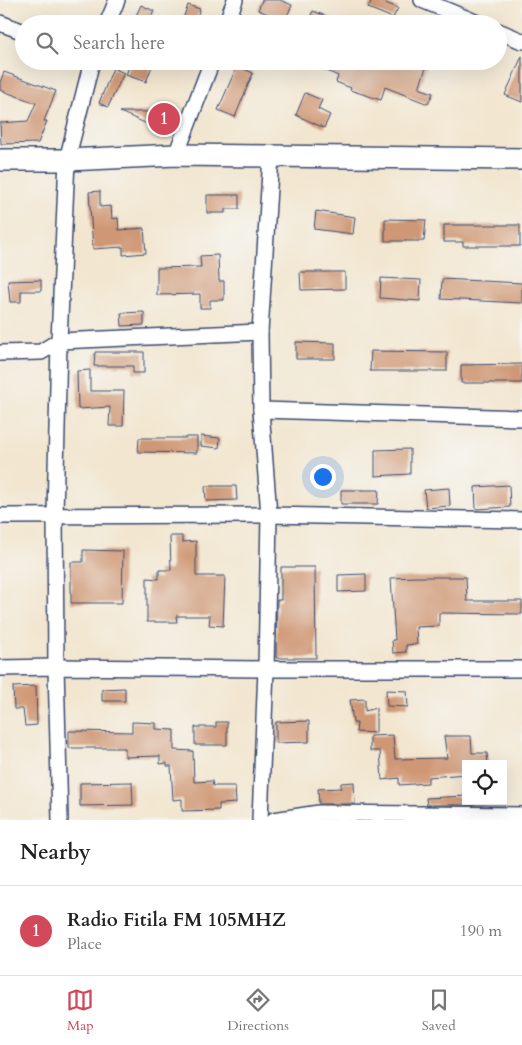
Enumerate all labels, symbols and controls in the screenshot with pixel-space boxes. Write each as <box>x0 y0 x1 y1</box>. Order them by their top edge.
search box <box>15 15 507 70</box>
icon: search <box>33 29 61 57</box>
text: Search here <box>73 30 165 56</box>
pin: 1 <box>148 100 180 138</box>
your location <box>310 464 336 490</box>
map controls <box>462 760 507 805</box>
button: locate <box>462 760 507 805</box>
text: Nearby <box>20 838 91 867</box>
text: Radio Fitila FM 105MHZ <box>67 907 286 933</box>
text: 1 <box>32 920 40 942</box>
text: 190 m <box>460 920 502 942</box>
text: Place <box>67 933 102 955</box>
tab: Map <box>66 986 94 1035</box>
tab: Directions <box>227 986 289 1035</box>
tab: Saved <box>422 986 456 1035</box>

